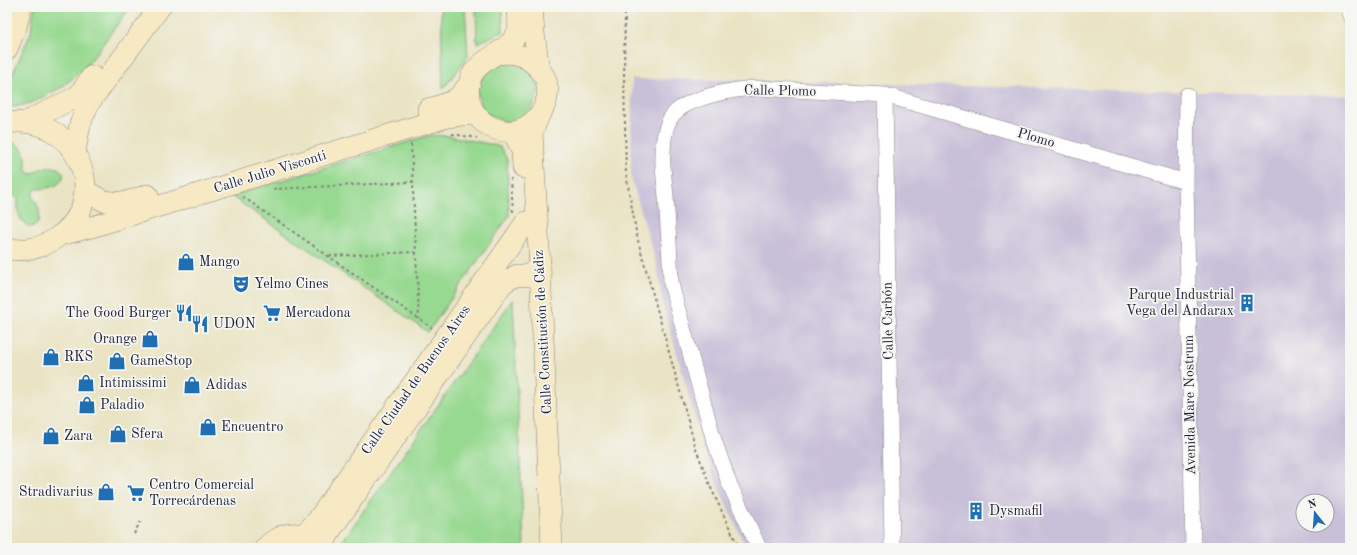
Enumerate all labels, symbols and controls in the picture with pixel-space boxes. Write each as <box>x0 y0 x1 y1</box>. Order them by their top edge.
street label: Calle Plomo <box>744 83 816 99</box>
street label: Plomo <box>1016 126 1056 150</box>
street label: Calle Julio Visconti <box>212 148 328 196</box>
street label: Calle Constitución de Cádiz <box>532 249 554 415</box>
shop icon: Mango <box>176 252 196 272</box>
place label: Mango <box>199 255 240 269</box>
theatre icon: Yelmo Cines <box>231 274 251 294</box>
place label: Yelmo Cines <box>254 277 329 291</box>
street label: Calle Carbón <box>880 281 896 360</box>
place label: Parque Industrial Vega del Andarax <box>1126 288 1234 318</box>
building icon: Parque Industrial Vega del Andarax <box>1237 293 1257 313</box>
restaurant icon: The Good Burger <box>174 303 194 323</box>
supermarket icon: Mercadona <box>262 303 282 323</box>
street label: Calle Ciudad de Buenos Aires <box>359 303 473 457</box>
place label: The Good Burger <box>65 306 171 320</box>
place label: Mercadona <box>285 306 351 320</box>
restaurant icon: UDON <box>190 314 210 334</box>
place label: UDON <box>213 317 256 331</box>
shop icon: Orange <box>140 329 160 349</box>
place label: Orange <box>93 332 137 346</box>
street label: Avenida Mare Nostrum <box>1182 335 1198 475</box>
shop icon: RKS <box>41 347 61 367</box>
place label: RKS <box>64 350 93 364</box>
shop icon: GameStop <box>107 351 127 371</box>
place label: GameStop <box>130 354 192 368</box>
shop icon: Intimissimi <box>76 373 96 393</box>
shop icon: Adidas <box>182 375 202 395</box>
place label: Intimissimi <box>99 376 167 390</box>
place label: Adidas <box>205 378 247 392</box>
shop icon: Paladio <box>77 395 97 415</box>
place label: Paladio <box>100 398 145 412</box>
shop icon: Encuentro <box>198 417 218 437</box>
place label: Encuentro <box>221 420 283 434</box>
shop icon: Sfera <box>108 424 128 444</box>
shop icon: Zara <box>41 426 61 446</box>
place label: Sfera <box>131 427 163 441</box>
place label: Zara <box>64 429 93 443</box>
place label: Centro Comercial Torrecárdenas <box>149 478 254 508</box>
shop icon: Stradivarius <box>96 482 116 502</box>
supermarket icon: Centro Comercial Torrecárdenas <box>126 483 146 503</box>
place label: Stradivarius <box>19 485 93 499</box>
north arrow <box>1295 493 1335 533</box>
text: N <box>1307 498 1319 511</box>
building icon: Dysmafil <box>966 501 986 521</box>
place label: Dysmafil <box>989 504 1043 518</box>

